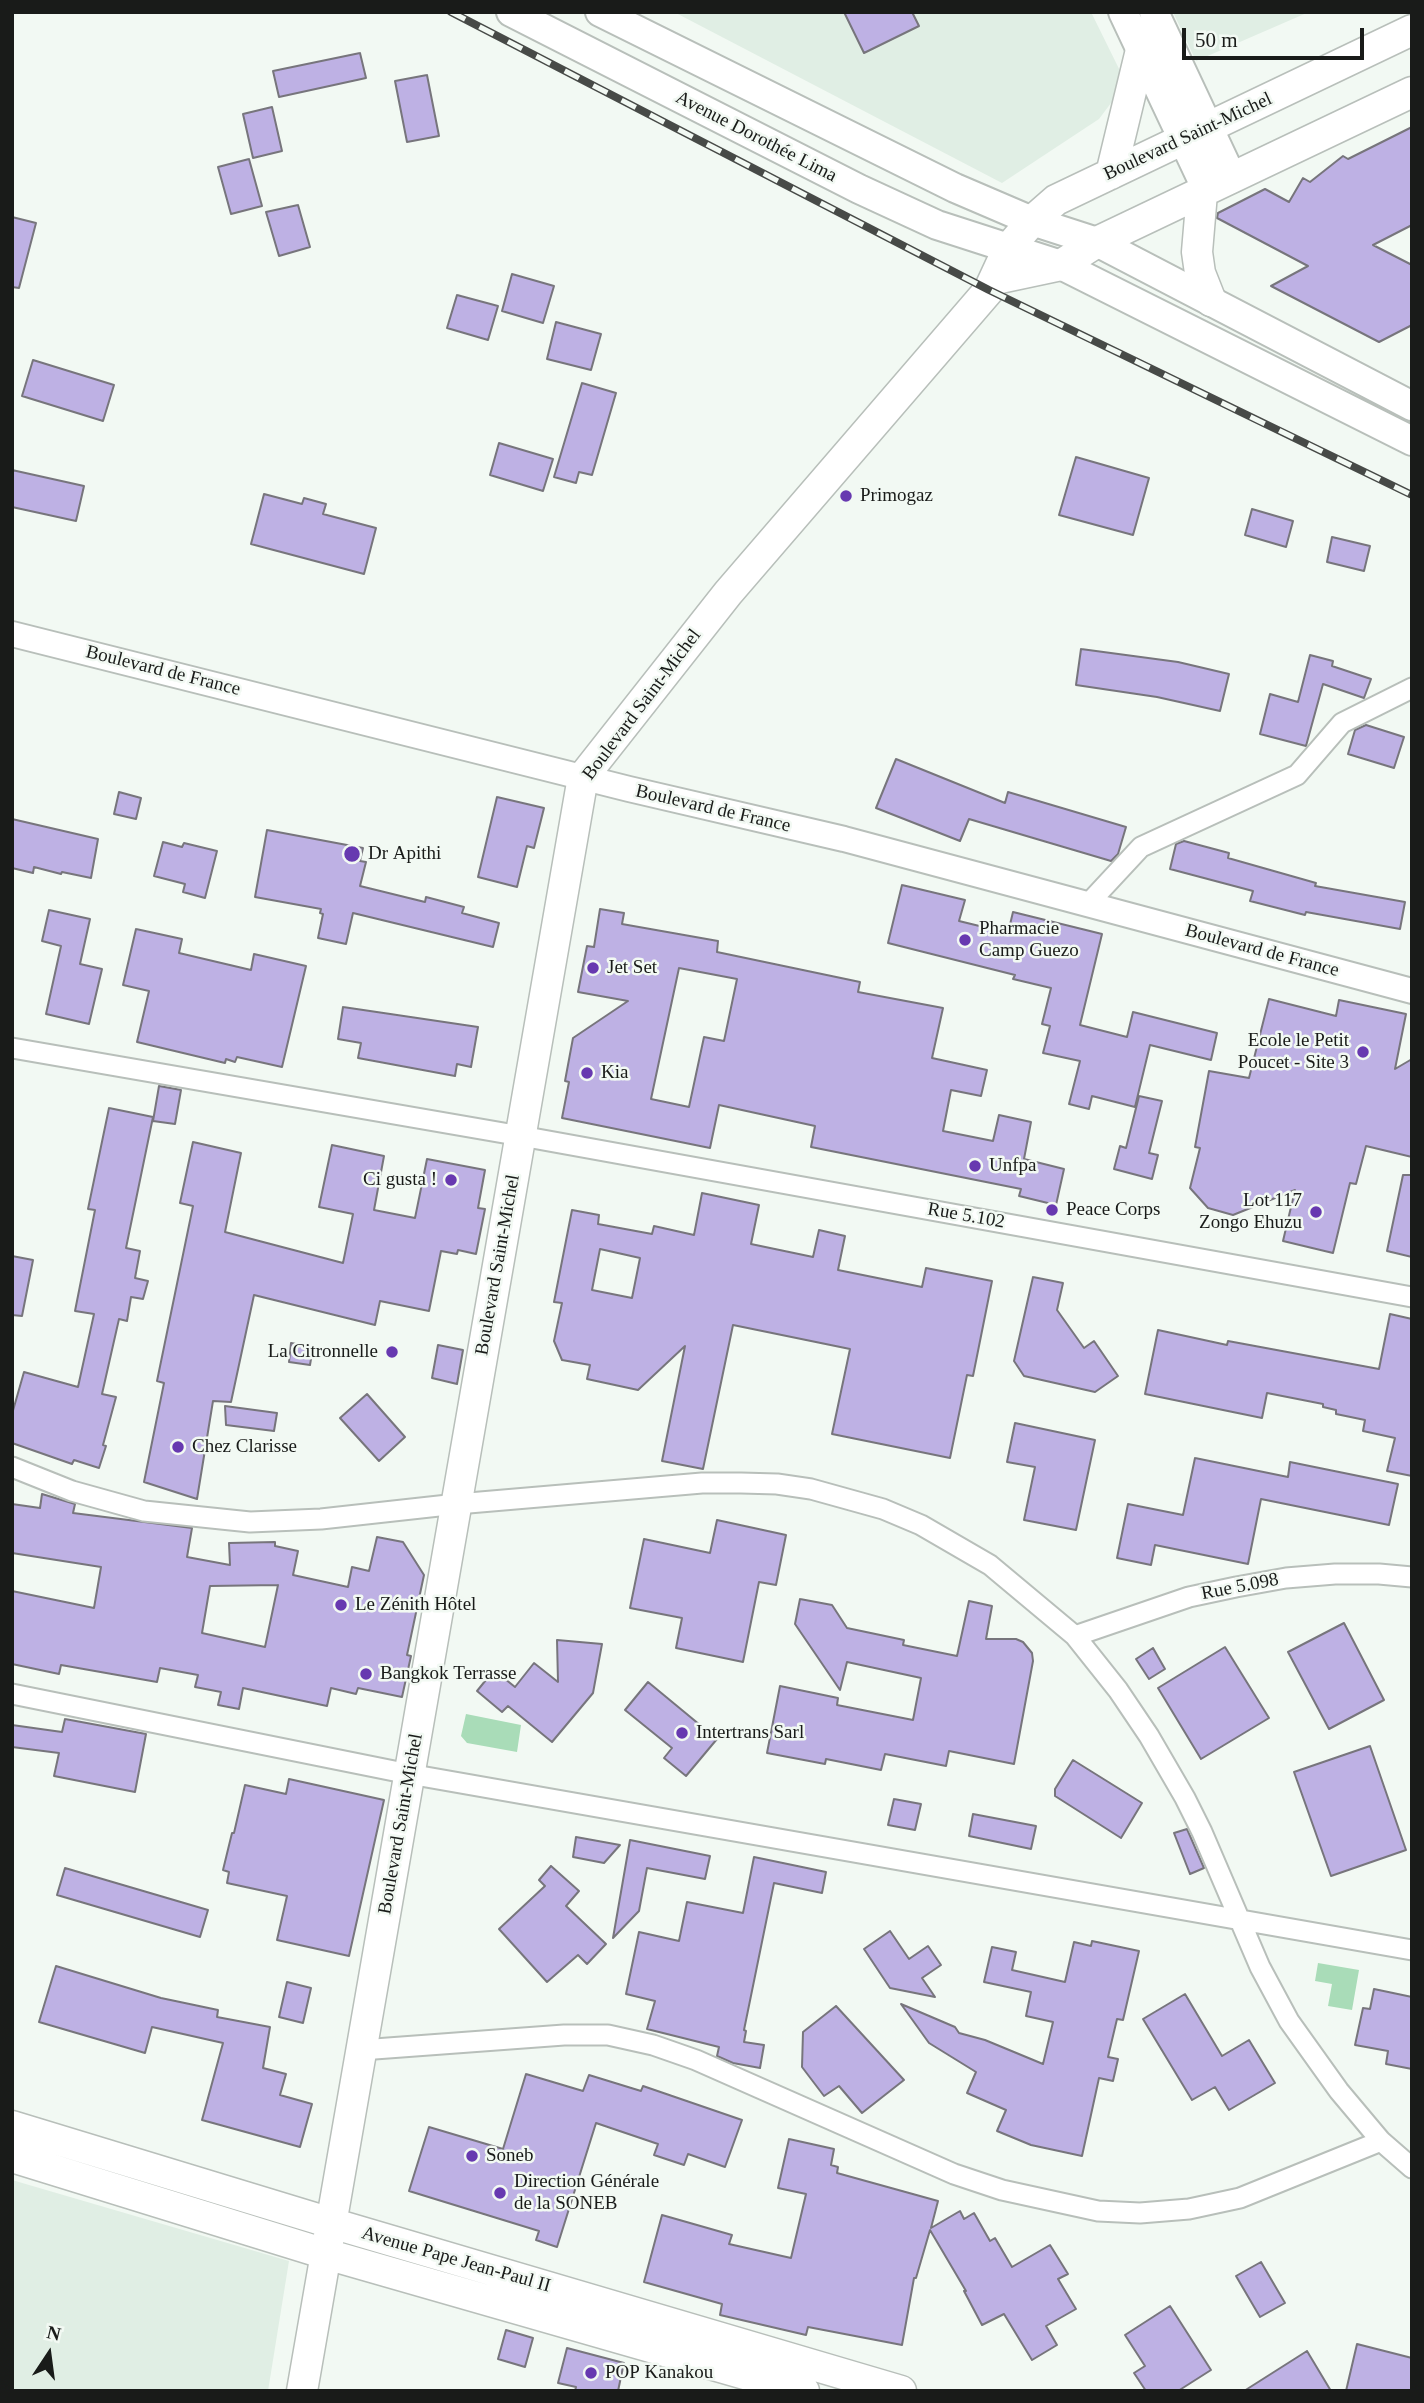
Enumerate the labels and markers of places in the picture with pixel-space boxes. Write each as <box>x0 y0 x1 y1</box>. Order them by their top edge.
place label: Primogaz <box>860 485 933 507</box>
marker: Primogaz <box>838 488 854 504</box>
place label: Dr Apithi <box>368 843 441 865</box>
marker: Dr Apithi <box>342 844 362 864</box>
place label: Pharmacie Camp Guezo <box>979 918 1079 962</box>
marker: Pharmacie Camp Guezo <box>957 932 973 948</box>
place label: Jet Set <box>607 957 657 979</box>
marker: Jet Set <box>585 960 601 976</box>
place label: Ecole le Petit Poucet - Site 3 <box>1238 1030 1349 1074</box>
marker: Ecole le Petit Poucet - Site 3 <box>1355 1044 1371 1060</box>
place label: Kia <box>601 1062 628 1084</box>
marker: Kia <box>579 1065 595 1081</box>
place label: Unfpa <box>989 1155 1036 1177</box>
marker: Unfpa <box>967 1158 983 1174</box>
place label: Ci gusta ! <box>363 1169 437 1191</box>
marker: Ci gusta ! <box>443 1172 459 1188</box>
place label: Lot 117 Zongo Ehuzu <box>1199 1190 1302 1234</box>
place label: Peace Corps <box>1066 1199 1160 1221</box>
marker: Peace Corps <box>1044 1202 1060 1218</box>
marker: Lot 117 Zongo Ehuzu <box>1308 1204 1324 1220</box>
place label: La Citronnelle <box>268 1341 378 1363</box>
marker: La Citronnelle <box>384 1344 400 1360</box>
place label: Chez Clarisse <box>192 1436 297 1458</box>
marker: Chez Clarisse <box>170 1439 186 1455</box>
place label: Le Zénith Hôtel <box>355 1594 476 1616</box>
marker: Le Zénith Hôtel <box>333 1597 349 1613</box>
place label: Bangkok Terrasse <box>380 1663 516 1685</box>
marker: Bangkok Terrasse <box>358 1666 374 1682</box>
place label: Intertrans Sarl <box>696 1722 804 1744</box>
marker: Intertrans Sarl <box>674 1725 690 1741</box>
place label: Soneb <box>486 2145 534 2167</box>
marker: Soneb <box>464 2148 480 2164</box>
place label: Direction Générale de la SONEB <box>514 2171 659 2215</box>
marker: Direction Générale de la SONEB <box>492 2185 508 2201</box>
place label: POP Kanakou <box>605 2362 713 2384</box>
marker: POP Kanakou <box>583 2365 599 2381</box>

